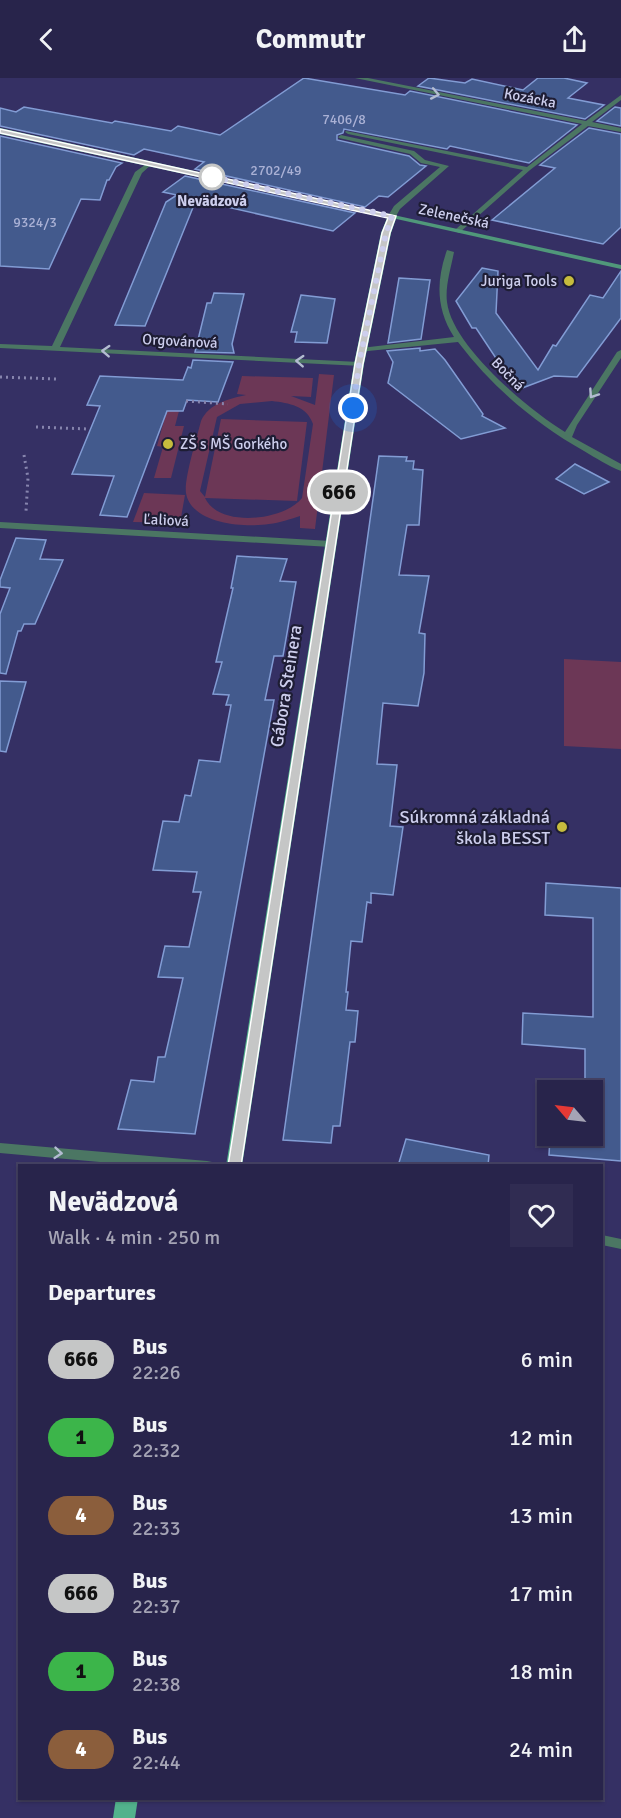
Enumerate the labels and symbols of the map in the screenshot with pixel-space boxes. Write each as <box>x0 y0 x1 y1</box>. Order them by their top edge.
street label: Kozácka <box>502 84 558 112</box>
one-way arrow <box>430 87 440 100</box>
house number: 7406/8 <box>322 111 366 128</box>
house number: 2702/49 <box>250 162 302 179</box>
marker: Nevädzová <box>199 164 225 190</box>
place label: Nevädzová <box>177 192 247 210</box>
street label: Zelenečská <box>417 200 491 232</box>
house number: 9324/3 <box>13 214 57 231</box>
place label: Juriga Tools <box>481 272 557 290</box>
marker: Juriga Tools <box>562 274 576 288</box>
street label: Orgovánová <box>142 330 218 352</box>
one-way arrow <box>101 345 110 358</box>
street label: Bočná <box>488 353 528 395</box>
one-way arrow <box>296 355 305 368</box>
one-way arrow <box>589 388 600 399</box>
your location <box>338 393 368 423</box>
place label: ZŠ s MŠ Gorkého <box>180 434 288 453</box>
marker: ZŠ s MŠ Gorkého <box>161 437 175 451</box>
line badge: 666 <box>304 472 374 512</box>
street label: Ľaliová <box>143 510 189 530</box>
street label: Gábora Steinera <box>265 623 307 749</box>
place label: Súkromná základná škola BESST <box>399 806 550 849</box>
marker: Súkromná základná škola BESST <box>555 820 569 834</box>
north arrow <box>537 1080 603 1146</box>
one-way arrow <box>54 1146 63 1159</box>

